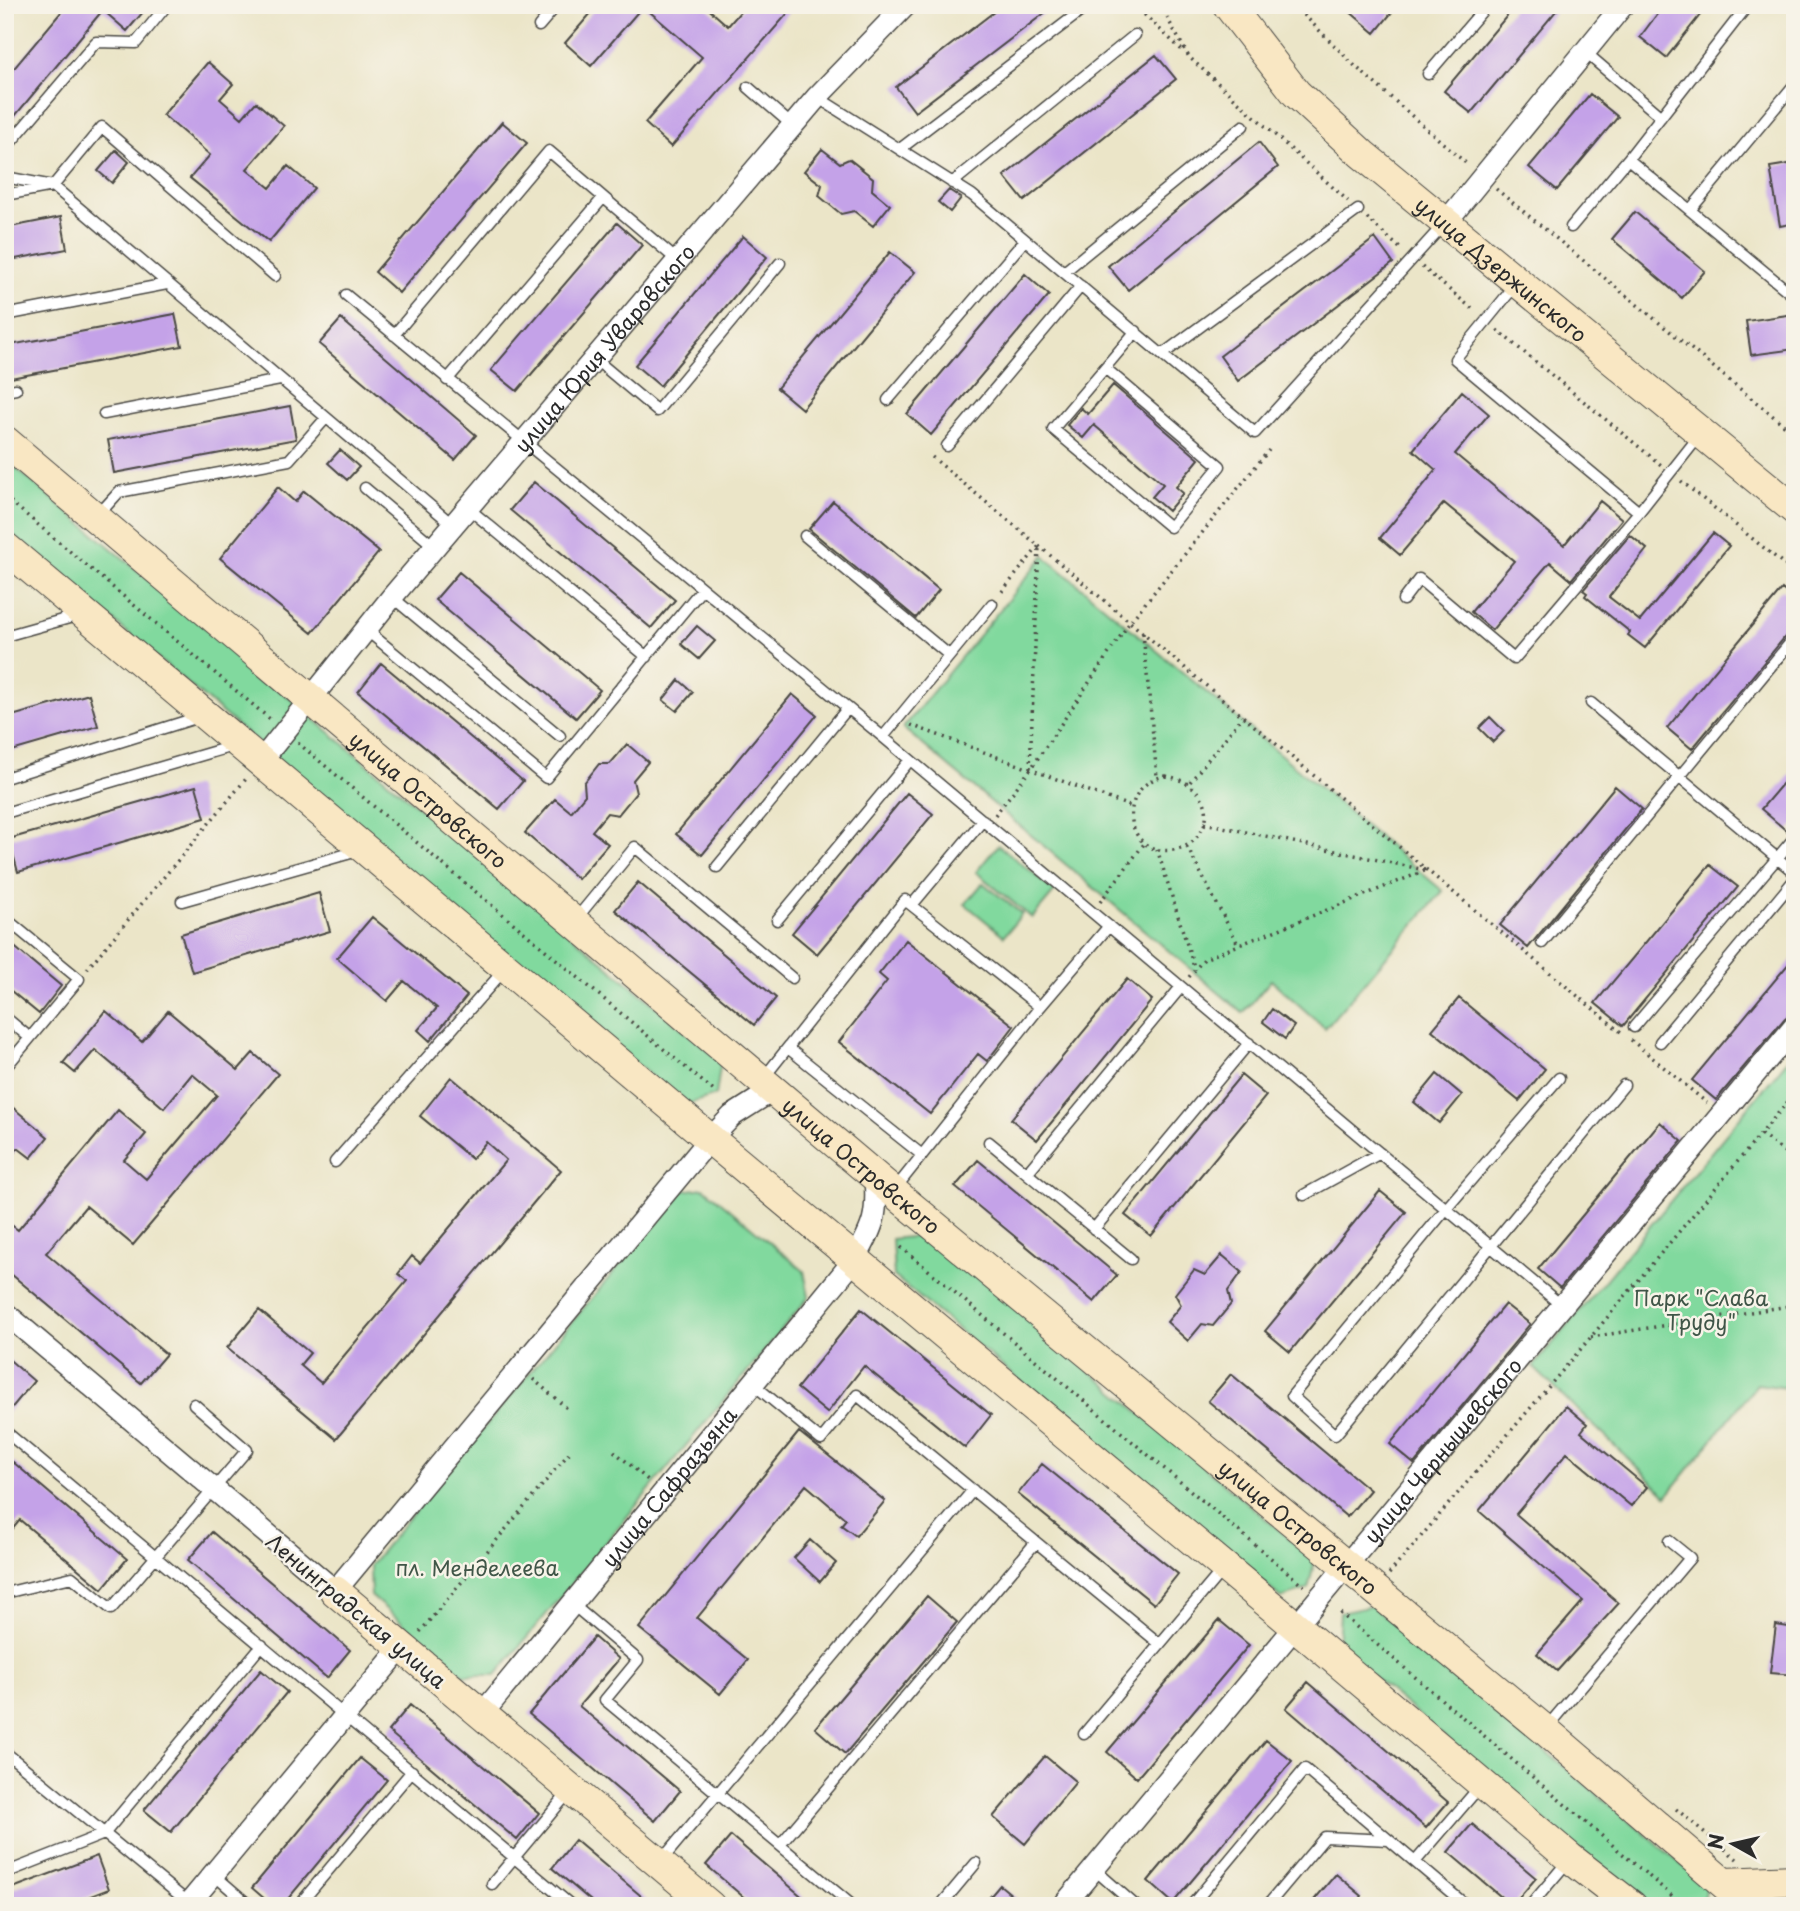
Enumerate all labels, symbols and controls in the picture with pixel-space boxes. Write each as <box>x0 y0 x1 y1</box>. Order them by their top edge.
street label: улица Дзержинского <box>1409 188 1595 349</box>
street label: улица Юрия Уваровского <box>506 236 702 459</box>
street label: улица Островского <box>343 723 515 876</box>
street label: улица Островского <box>776 1089 948 1241</box>
park label: Парк "Слава Труду" <box>1634 1281 1769 1337</box>
street label: улица Чернышевского <box>1355 1350 1529 1550</box>
street label: улица Сафразьяна <box>593 1400 744 1574</box>
street label: улица Островского <box>1212 1451 1385 1602</box>
street label: Ленинградская улица <box>260 1525 455 1696</box>
park label: пл. Менделеева <box>395 1551 559 1583</box>
north arrow <box>1699 1810 1769 1880</box>
text: N <box>1700 1832 1730 1851</box>

